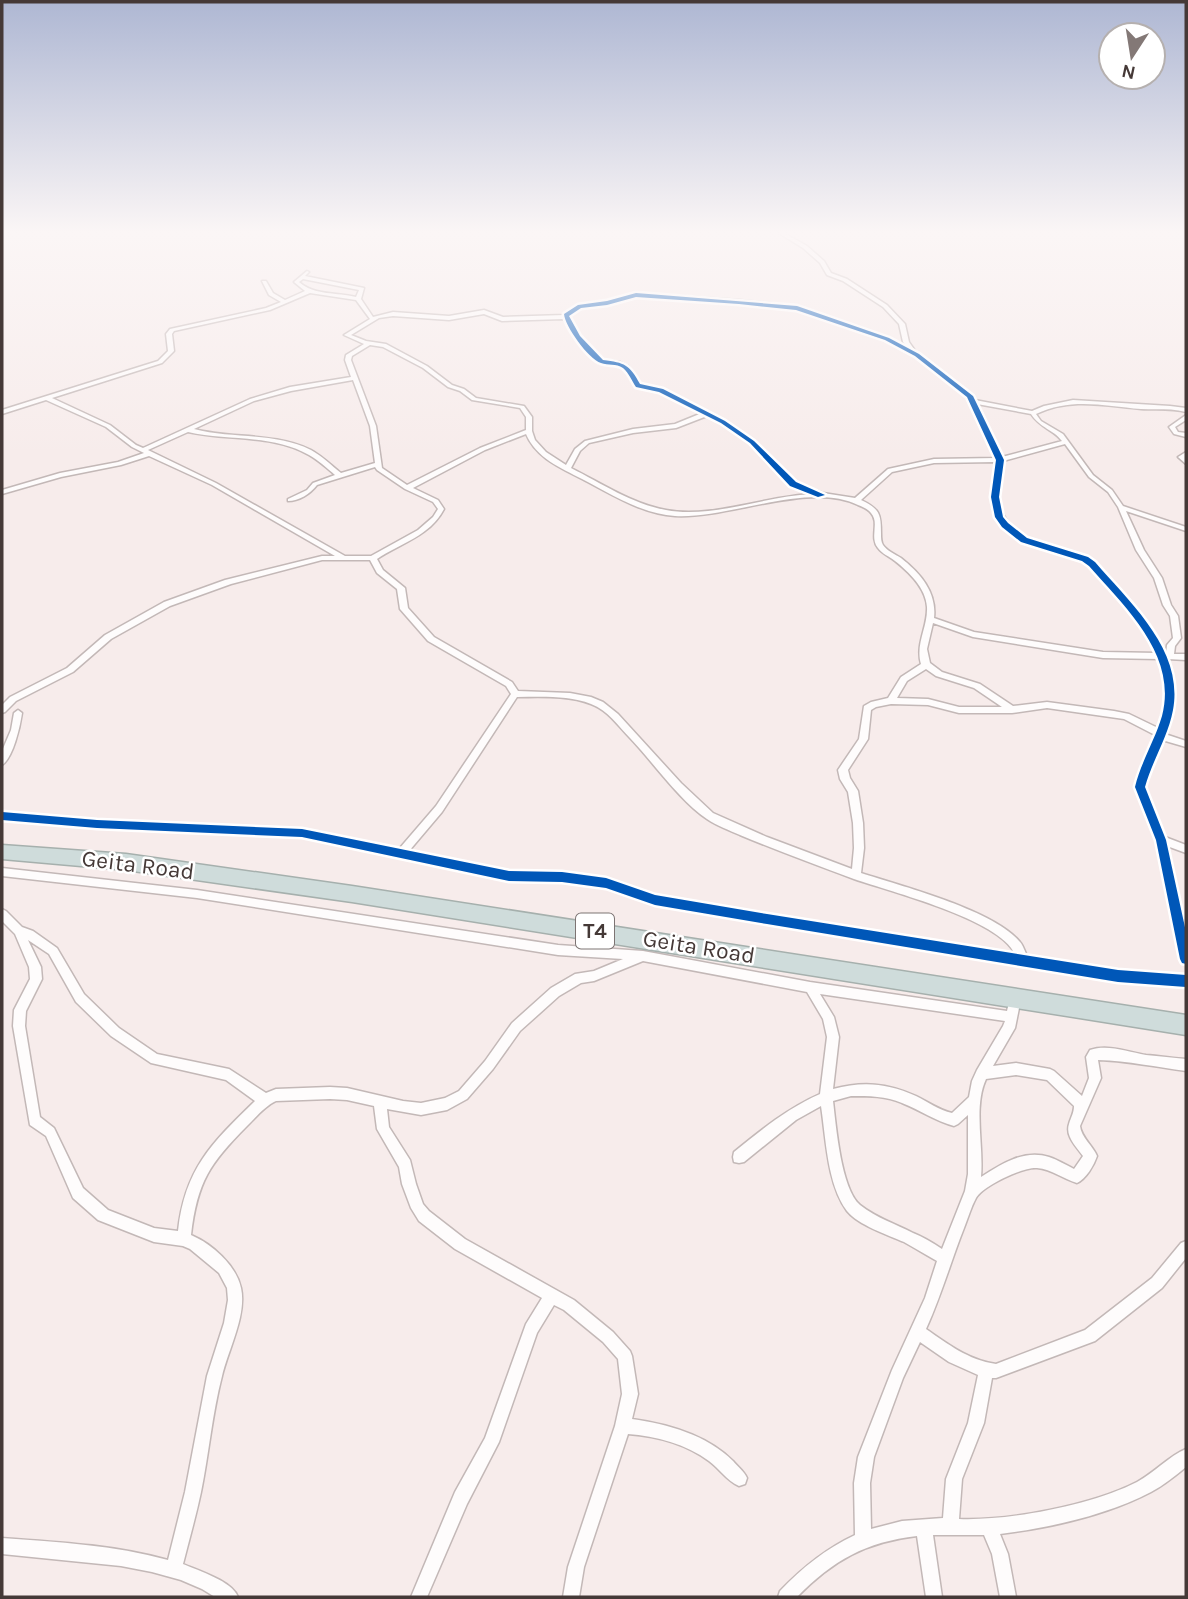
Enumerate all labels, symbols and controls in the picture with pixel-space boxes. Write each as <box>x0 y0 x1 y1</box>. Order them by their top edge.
north arrow <box>1097 21 1167 91</box>
text: N <box>1120 59 1138 84</box>
street label: Geita Road <box>80 845 196 885</box>
road number: T4 <box>576 914 614 948</box>
street label: Geita Road <box>641 925 757 969</box>

